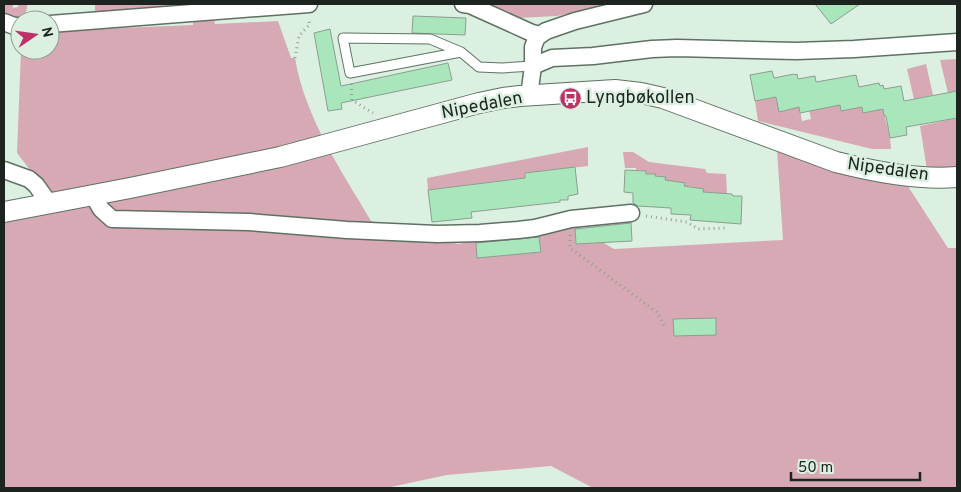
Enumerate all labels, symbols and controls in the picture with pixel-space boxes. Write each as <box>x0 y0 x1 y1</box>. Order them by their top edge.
north arrow <box>10 10 60 60</box>
text: N <box>37 26 56 39</box>
bus stop icon: Lyngbøkollen <box>558 86 582 110</box>
street label: Nipedalen <box>440 87 524 125</box>
place label: Lyngbøkollen <box>586 87 695 110</box>
street label: Nipedalen <box>846 153 930 187</box>
scale bar <box>791 450 920 482</box>
text: 50 m <box>798 459 833 478</box>

